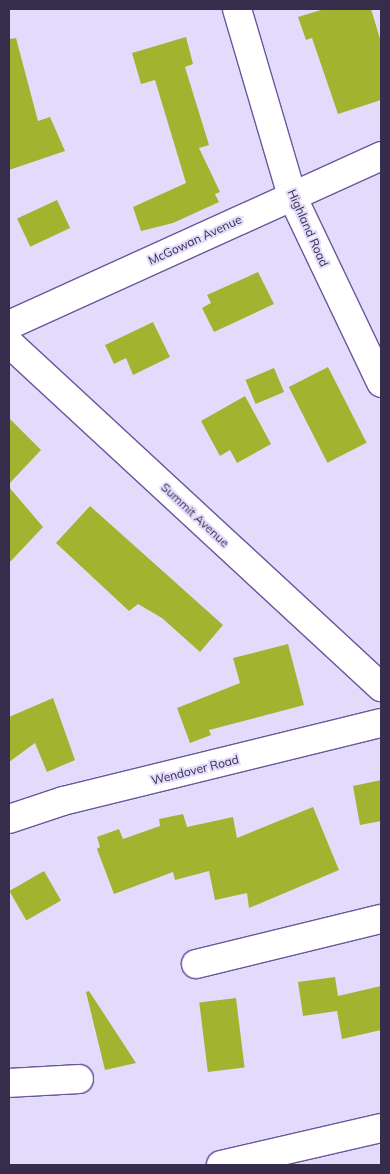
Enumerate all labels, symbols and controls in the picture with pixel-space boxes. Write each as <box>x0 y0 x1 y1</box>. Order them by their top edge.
street label: Highland Road <box>285 187 331 269</box>
street label: McGowan Avenue <box>146 212 244 268</box>
street label: Summit Avenue <box>158 480 232 550</box>
street label: Wendover Road <box>150 752 240 788</box>

